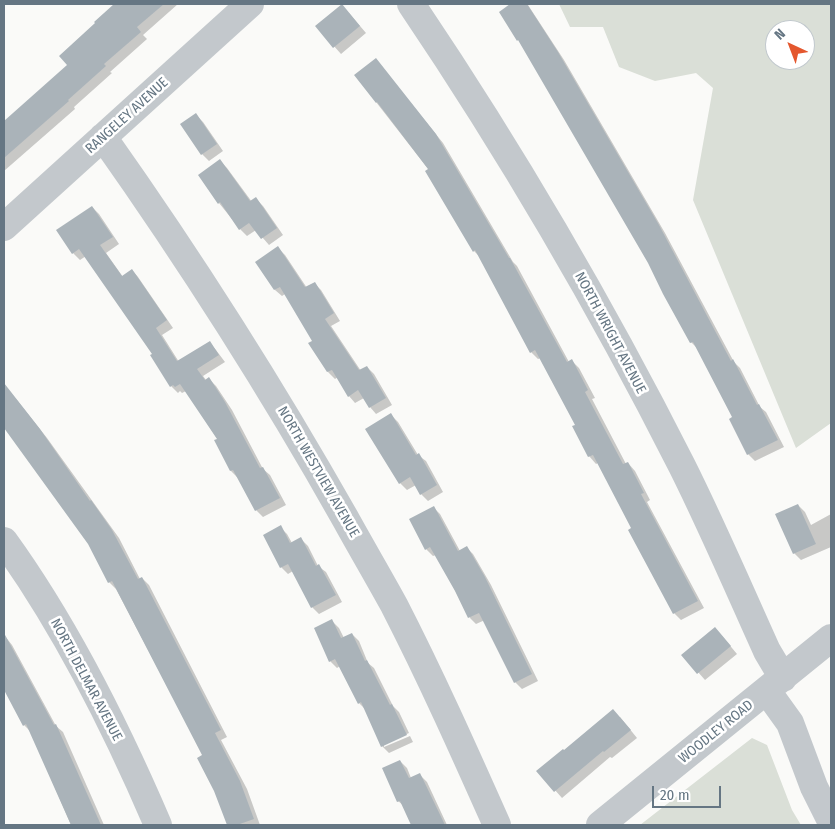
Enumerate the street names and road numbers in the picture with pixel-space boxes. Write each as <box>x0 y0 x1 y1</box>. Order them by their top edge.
street label: RANGELEY AVENUE <box>82 75 172 157</box>
street label: NORTH WRIGHT AVENUE <box>571 269 649 397</box>
street label: NORTH WESTVIEW AVENUE <box>274 404 362 540</box>
street label: NORTH DELMAR AVENUE <box>47 616 125 744</box>
street label: WOODLEY ROAD <box>675 697 757 767</box>

